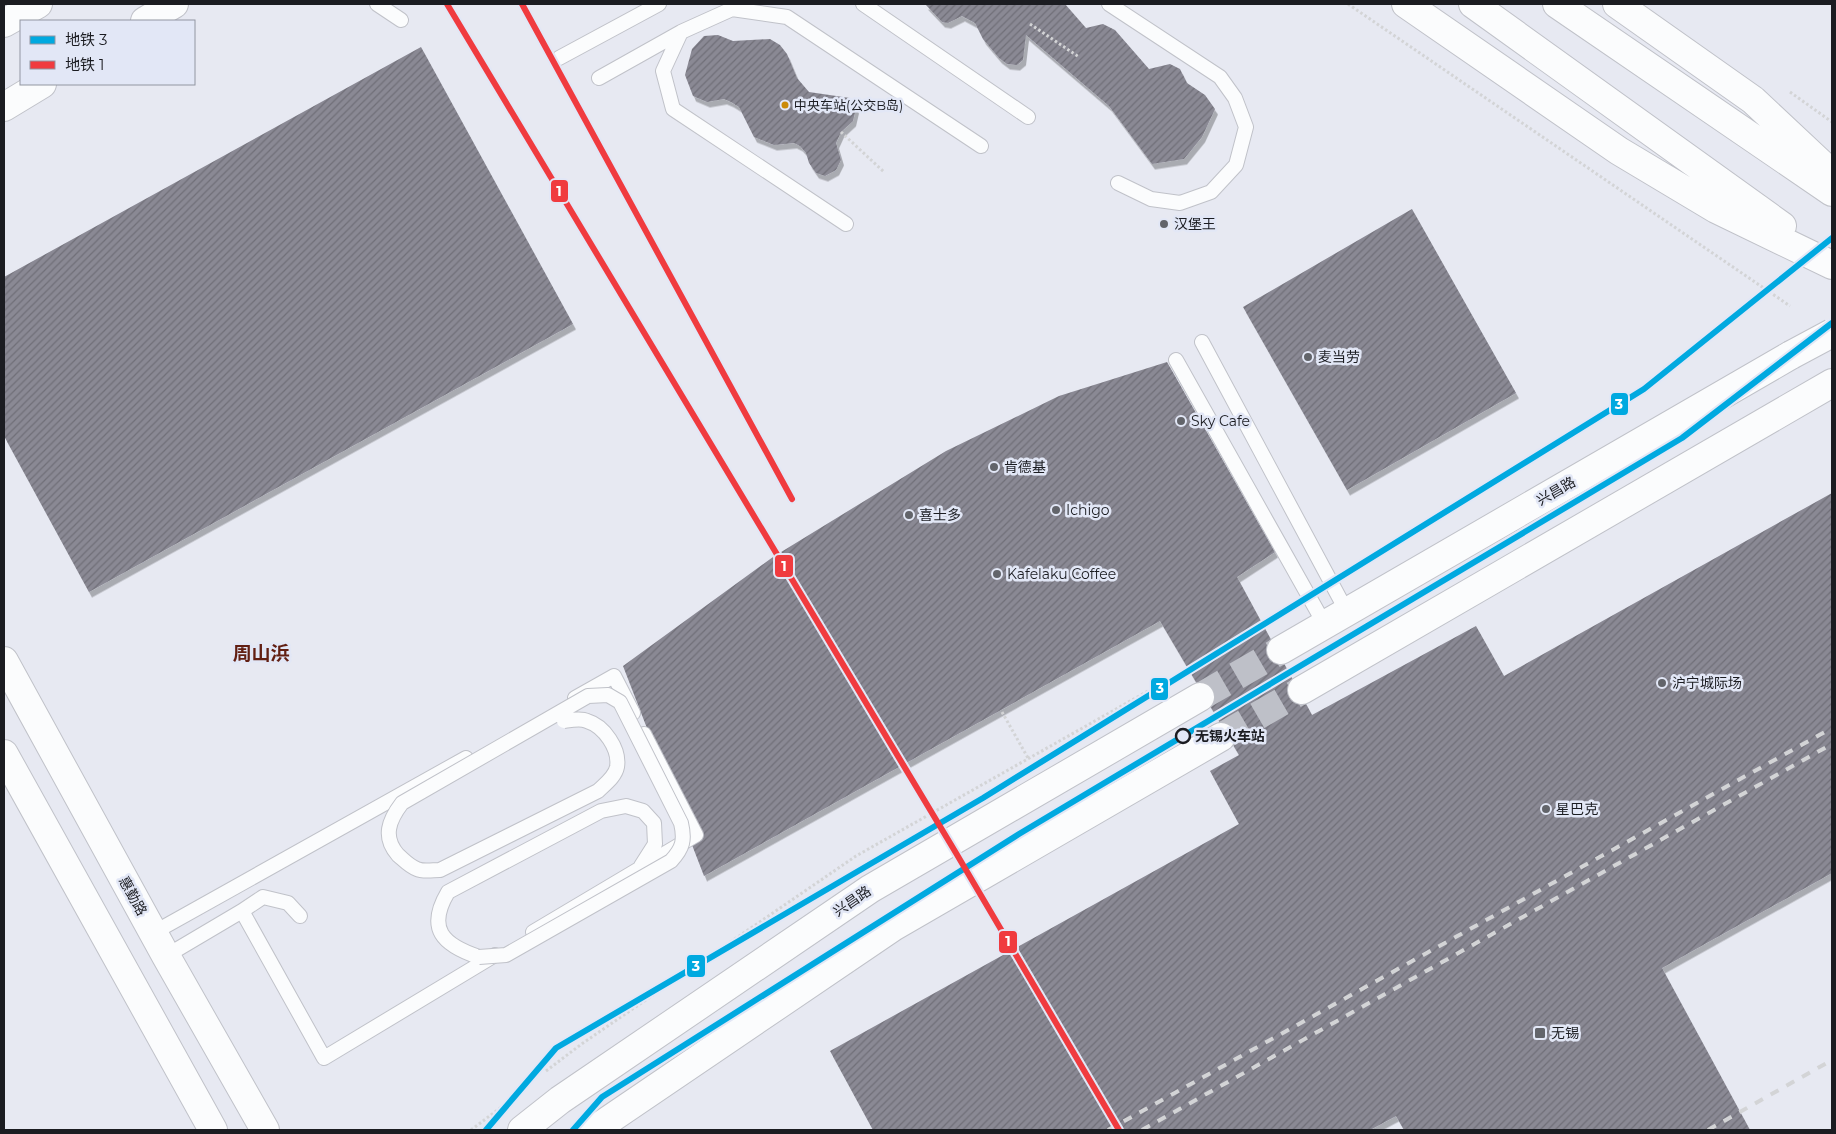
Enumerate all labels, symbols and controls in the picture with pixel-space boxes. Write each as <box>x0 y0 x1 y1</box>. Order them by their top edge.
legend <box>20 20 195 85</box>
text: 地铁 3 <box>65 30 107 49</box>
text: 地铁 1 <box>65 55 104 74</box>
place label: 中央车站(公交B岛) <box>794 97 903 113</box>
marker: 中央车站(公交B岛) <box>780 100 790 110</box>
line badge: 1 <box>550 179 569 203</box>
text: 1 <box>556 182 562 200</box>
place label: 汉堡王 <box>1174 215 1216 233</box>
marker: 汉堡王 <box>1158 218 1170 230</box>
place label: 麦当劳 <box>1318 348 1360 366</box>
marker: 麦当劳 <box>1302 351 1314 363</box>
line badge: 3 <box>1610 392 1629 416</box>
text: 3 <box>1614 395 1623 413</box>
place label: Sky Cafe <box>1191 412 1250 430</box>
marker: Sky Cafe <box>1175 415 1187 427</box>
place label: 肯德基 <box>1004 458 1046 476</box>
marker: 肯德基 <box>988 461 1000 473</box>
street label: 兴昌路 <box>1533 473 1579 509</box>
place label: Ichigo <box>1066 501 1110 519</box>
marker: Ichigo <box>1050 504 1062 516</box>
place label: 喜士多 <box>919 506 961 524</box>
marker: 喜士多 <box>903 509 915 521</box>
line badge: 1 <box>774 554 794 578</box>
text: 1 <box>781 557 787 575</box>
place label: Kafelaku Coffee <box>1007 565 1116 583</box>
marker: Kafelaku Coffee <box>991 568 1003 580</box>
district label: 周山浜 <box>232 642 290 665</box>
place label: 沪宁城际场 <box>1672 674 1742 692</box>
line badge: 3 <box>1150 677 1169 701</box>
marker: 沪宁城际场 <box>1656 677 1668 689</box>
text: 3 <box>1155 679 1164 697</box>
place label: 无锡火车站 <box>1195 727 1265 745</box>
marker: 无锡火车站 <box>1175 728 1191 744</box>
place label: 星巴克 <box>1556 800 1598 818</box>
marker: 星巴克 <box>1540 803 1552 815</box>
street label: 惠勤路 <box>115 873 151 919</box>
street label: 兴昌路 <box>830 882 874 920</box>
line badge: 1 <box>998 930 1018 954</box>
text: 1 <box>1005 932 1011 950</box>
line badge: 3 <box>686 954 706 978</box>
text: 3 <box>691 957 700 975</box>
place label: 无锡 <box>1551 1024 1579 1042</box>
marker: 无锡 <box>1533 1026 1547 1040</box>

